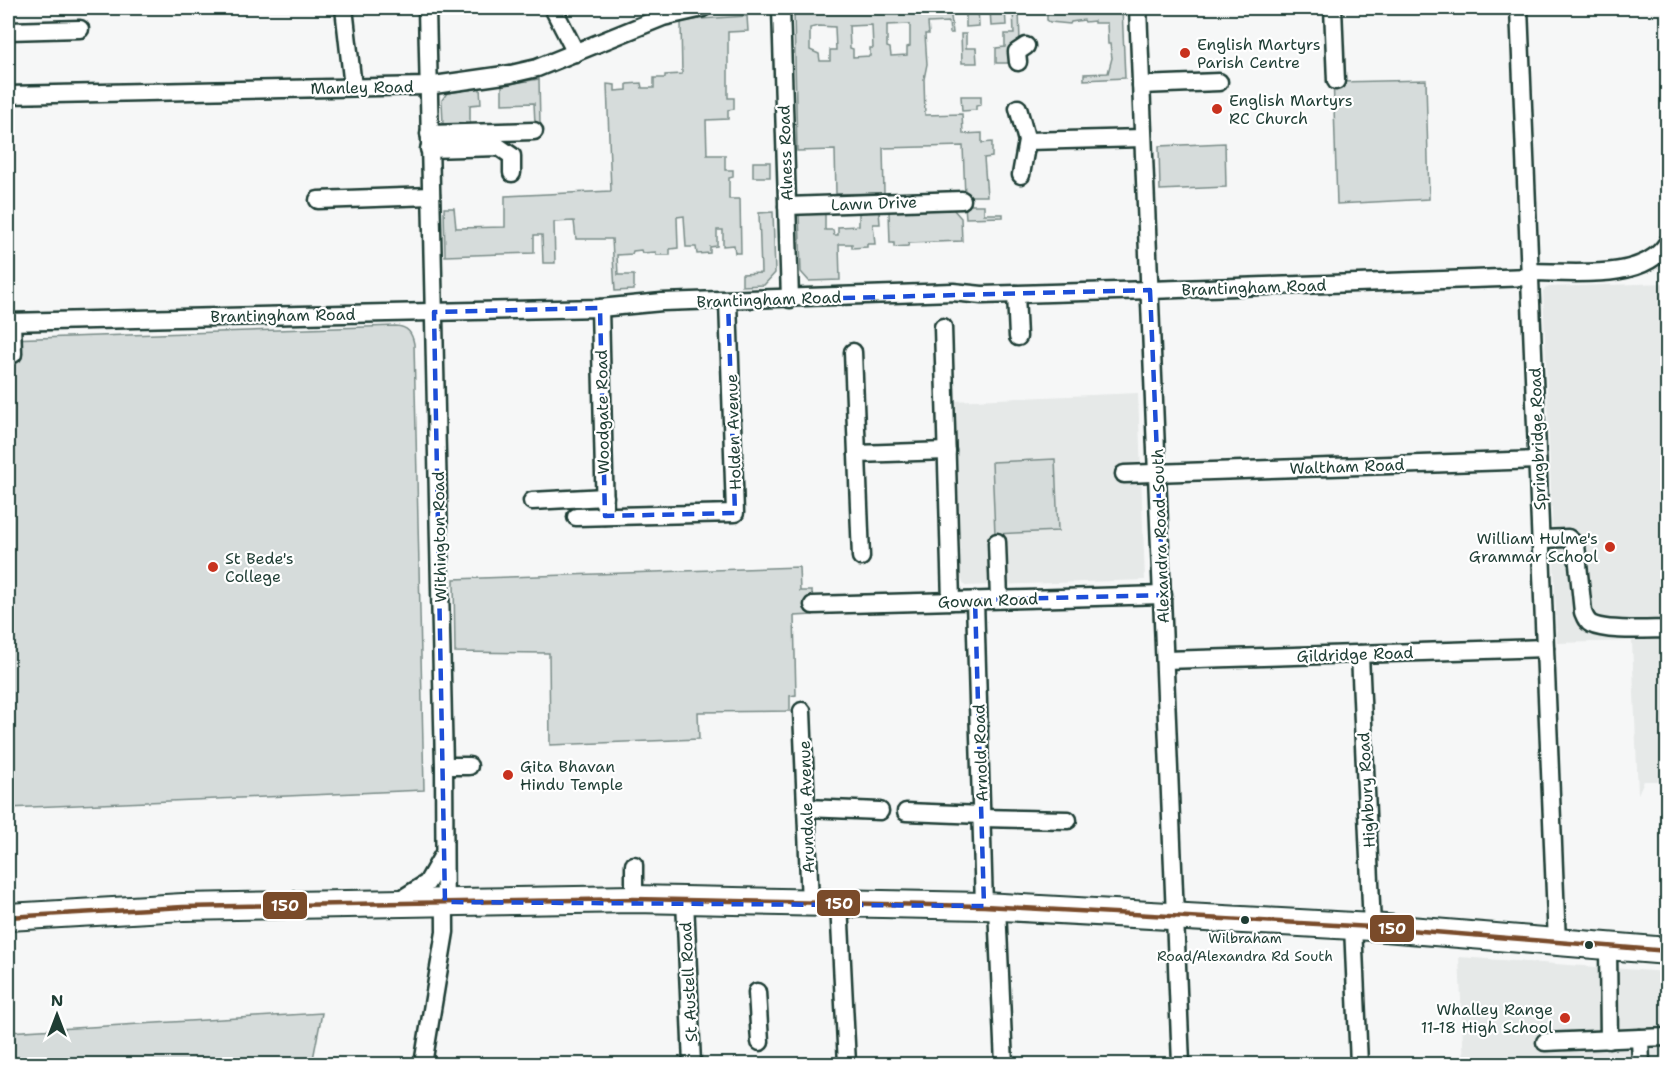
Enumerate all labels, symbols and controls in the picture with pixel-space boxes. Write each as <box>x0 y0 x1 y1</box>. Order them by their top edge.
place label: English Martyrs Parish Centre <box>1197 34 1321 73</box>
marker: English Martyrs Parish Centre <box>1178 46 1192 60</box>
street label: Manley Road <box>310 76 414 99</box>
place label: English Martyrs RC Church <box>1229 90 1353 129</box>
marker: English Martyrs RC Church <box>1210 102 1224 116</box>
street label: Alness Road <box>773 105 798 201</box>
street label: Lawn Drive <box>830 191 918 216</box>
street label: Brantingham Road <box>1181 274 1327 301</box>
street label: Brantingham Road <box>696 286 842 313</box>
street label: Brantingham Road <box>210 304 356 327</box>
street label: Woodgate Road <box>591 349 614 475</box>
street label: Springbridge Road <box>1525 367 1550 511</box>
street label: Holden Avenue <box>721 373 746 490</box>
street label: Alexandra Road South <box>1147 448 1174 624</box>
street label: Waltham Road <box>1289 454 1405 479</box>
street label: Withington Road <box>428 471 451 603</box>
place label: William Hulme's Grammar School <box>1469 528 1598 567</box>
marker: William Hulme's Grammar School <box>1603 540 1617 554</box>
place label: St Bede's College <box>225 548 294 587</box>
marker: St Bede's College <box>206 560 220 574</box>
street label: Gowan Road <box>937 588 1039 613</box>
street label: Gildridge Road <box>1296 642 1414 667</box>
street label: Arnold Road <box>968 704 993 802</box>
street label: Highbury Road <box>1353 731 1380 848</box>
street label: Arundale Avenue <box>794 740 819 874</box>
place label: Gita Bhavan Hindu Temple <box>520 756 623 795</box>
marker: Gita Bhavan Hindu Temple <box>501 768 515 782</box>
line badge: 150 <box>816 889 861 917</box>
line badge: 150 <box>262 891 308 920</box>
text: 150 <box>825 893 853 914</box>
text: 150 <box>271 895 299 916</box>
marker: Wilbraham Road/Alexandra Rd South <box>1239 914 1251 926</box>
line badge: 150 <box>1369 914 1415 943</box>
text: 150 <box>1378 918 1406 939</box>
street label: St Austell Road <box>675 921 702 1043</box>
place label: Wilbraham Road/Alexandra Rd South <box>1157 929 1333 965</box>
unlabelled marker <box>1583 939 1595 951</box>
north arrow <box>27 985 87 1045</box>
text: N <box>51 990 63 1011</box>
place label: Whalley Range 11-18 High School <box>1421 999 1553 1038</box>
marker: Whalley Range 11-18 High School <box>1558 1011 1572 1025</box>

